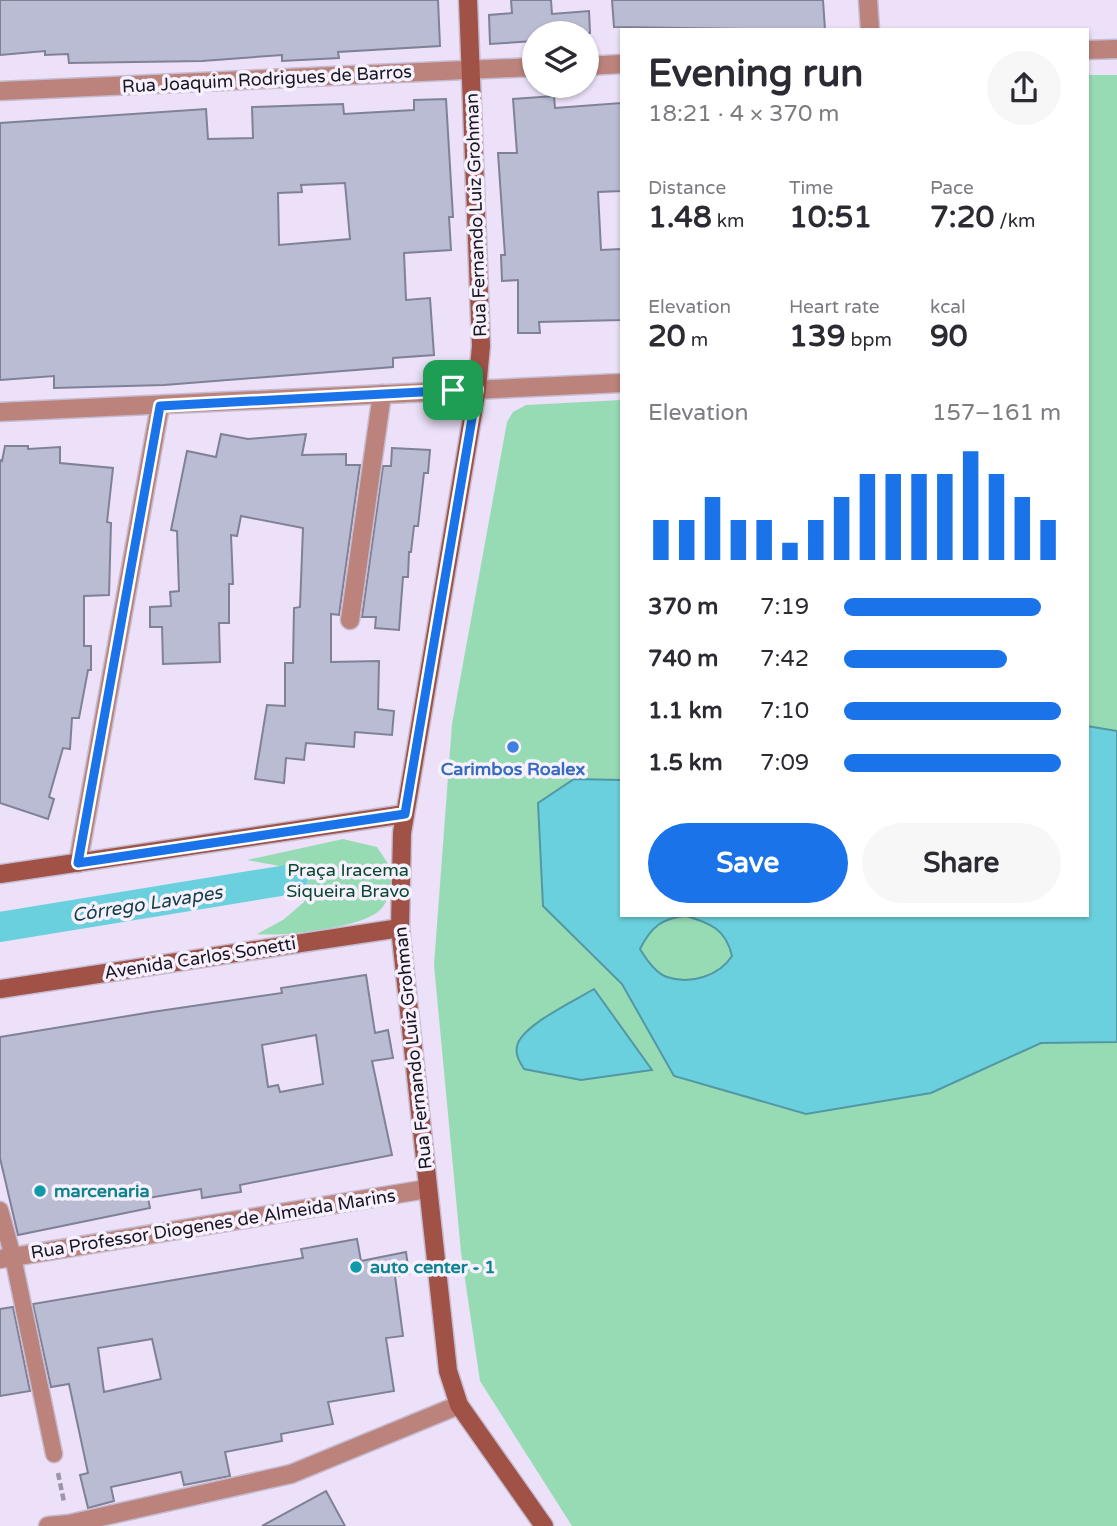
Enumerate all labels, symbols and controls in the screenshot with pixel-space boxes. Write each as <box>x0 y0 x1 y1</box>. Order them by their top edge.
map controls <box>522 21 599 98</box>
button: layers <box>522 21 599 98</box>
text: Evening run <box>648 51 863 97</box>
button: share <box>987 51 1061 125</box>
street label: Rua Joaquim Rodrigues de Barros <box>121 60 413 98</box>
street label: Rua Fernando Luiz Grohman <box>461 93 491 337</box>
text: 18:21 · 4 × 370 m <box>648 100 839 128</box>
text: Distance <box>648 177 726 199</box>
text: Time <box>789 177 833 199</box>
text: Pace <box>930 177 974 199</box>
text: 1.48 <box>648 199 712 236</box>
text: 10:51 <box>789 199 872 236</box>
text: 7:20 <box>930 199 994 236</box>
text: km <box>712 210 744 232</box>
text: /km <box>994 210 1035 232</box>
text: Elevation <box>648 296 731 318</box>
text: Heart rate <box>789 296 880 318</box>
text: kcal <box>930 296 966 318</box>
text: 20 <box>648 318 686 355</box>
text: 139 <box>789 318 846 355</box>
text: 90 <box>930 318 968 355</box>
text: m <box>686 329 708 351</box>
text: bpm <box>846 329 892 351</box>
pin <box>423 360 483 420</box>
icon: arrive <box>434 371 472 409</box>
text: Elevation <box>648 399 749 427</box>
text: 157–161 m <box>932 399 1061 427</box>
text: 370 m <box>648 593 718 621</box>
text: 7:19 <box>760 593 809 621</box>
text: 740 m <box>648 645 718 673</box>
text: 7:42 <box>760 645 809 673</box>
text: 1.1 km <box>648 697 723 725</box>
text: 7:10 <box>760 697 809 725</box>
marker: Carimbos Roalex <box>505 739 521 755</box>
text: 1.5 km <box>648 749 723 777</box>
text: 7:09 <box>760 749 809 777</box>
place label: Carimbos Roalex <box>441 758 585 780</box>
button: Save <box>648 823 848 903</box>
button: Share <box>862 823 1061 903</box>
park label: Praça Iracema Siqueira Bravo <box>286 859 410 902</box>
water label: Córrego Lavapes <box>70 881 226 927</box>
street label: Rua Fernando Luiz Grohman <box>389 925 437 1171</box>
street label: Avenida Carlos Sonetti <box>103 932 297 984</box>
place label: marcenaria <box>54 1180 150 1202</box>
marker: marcenaria <box>32 1183 48 1199</box>
street label: Rua Professor Diogenes de Almeida Marins <box>29 1184 397 1264</box>
place label: auto center - 1 <box>370 1256 496 1278</box>
marker: auto center - 1 <box>348 1259 364 1275</box>

